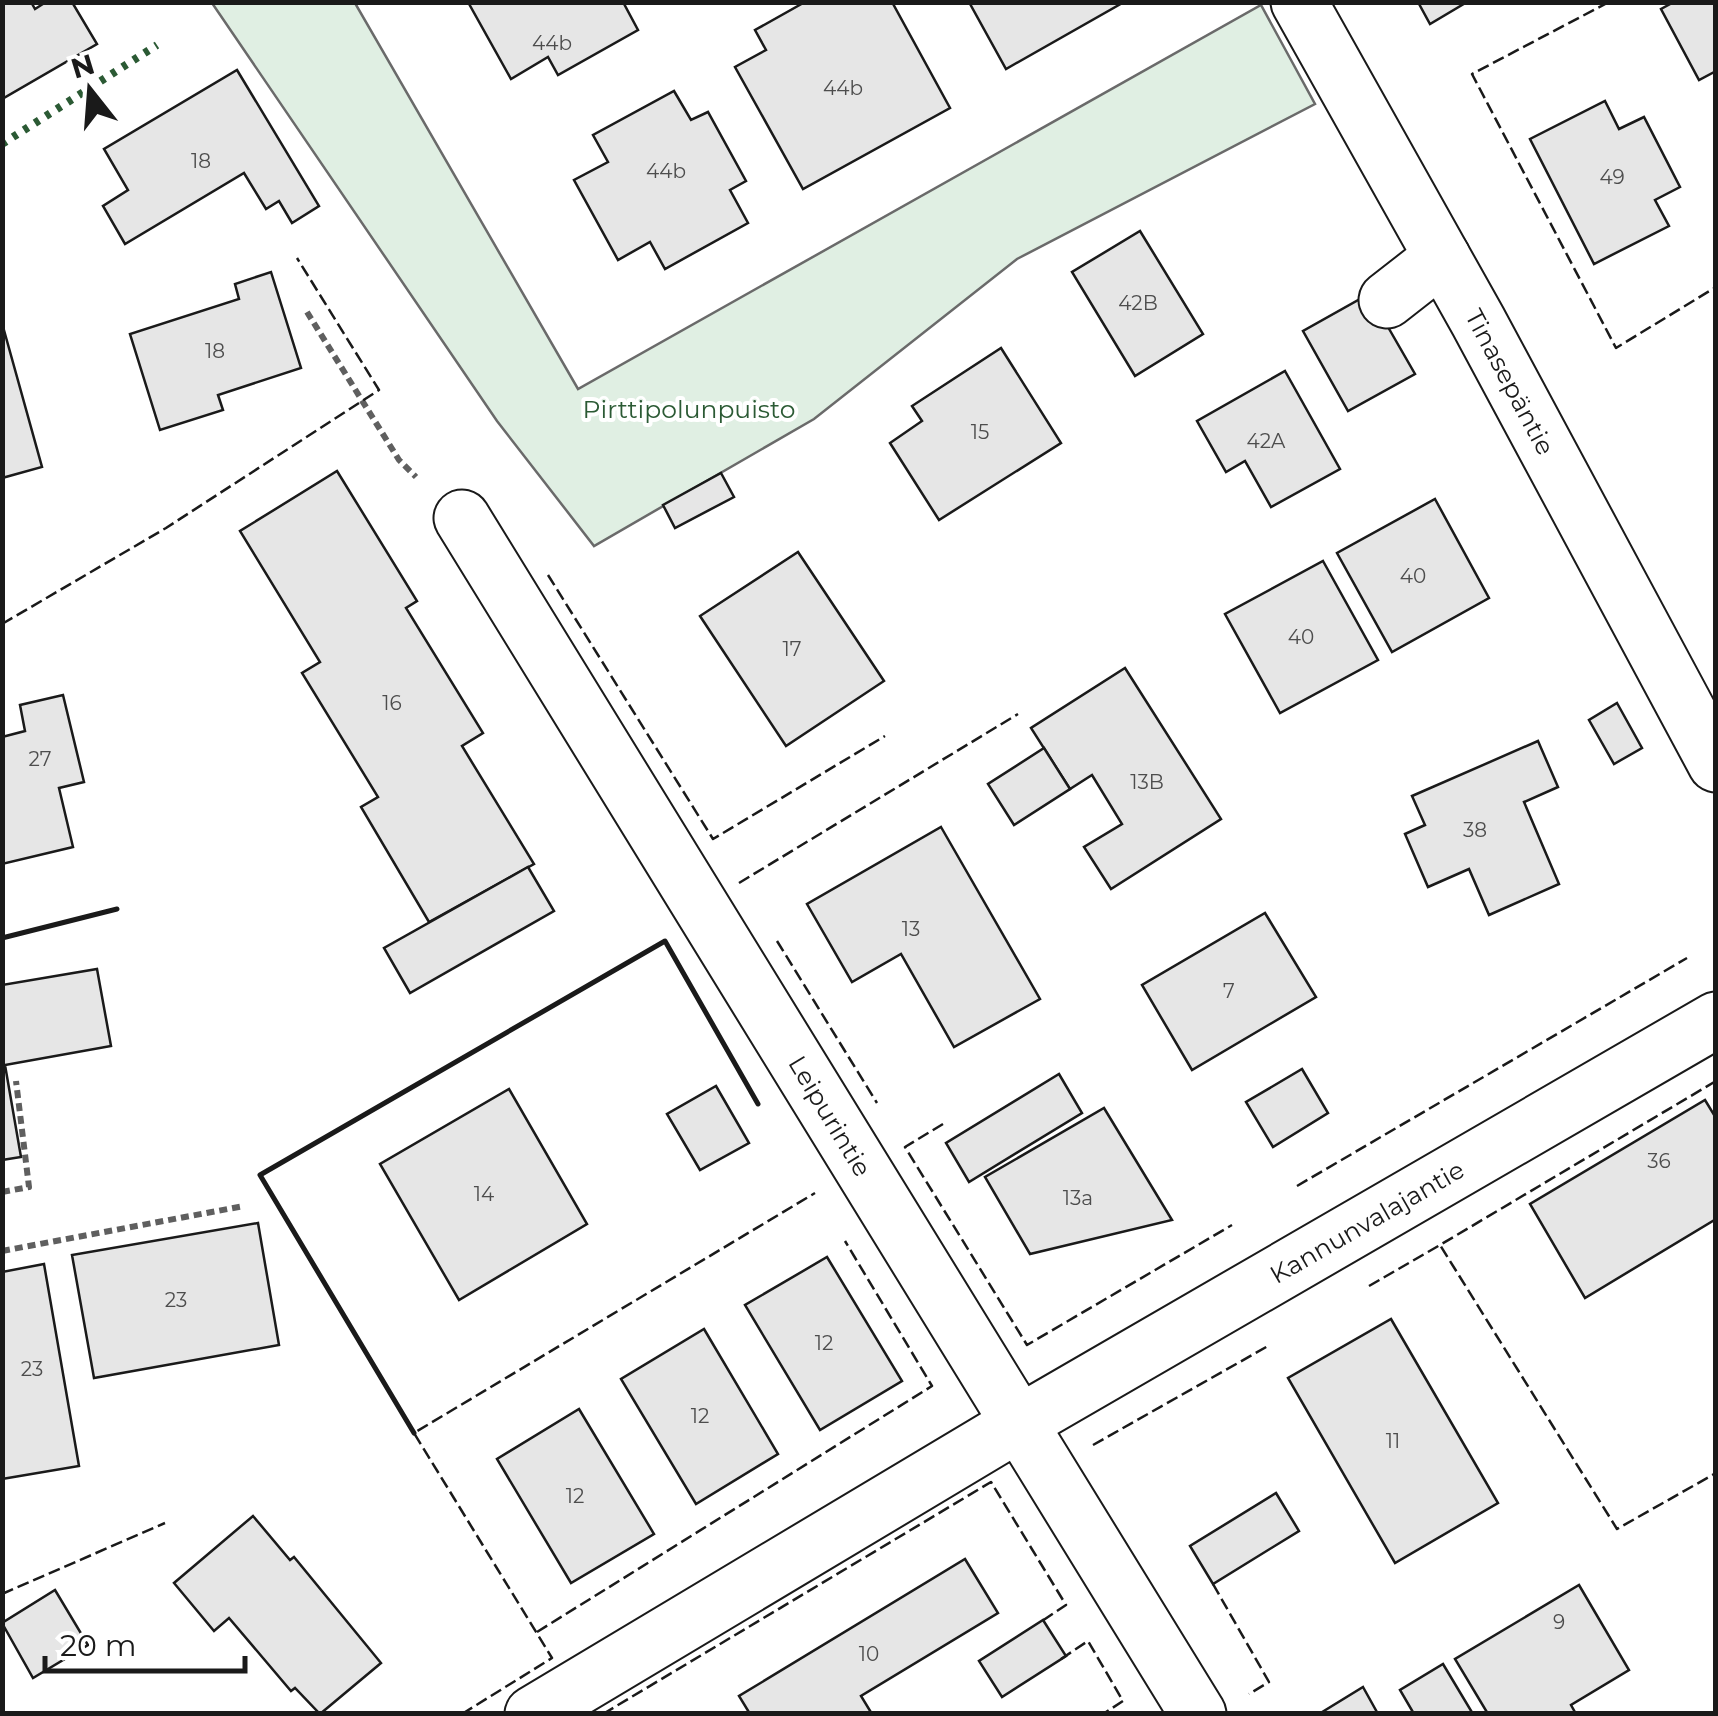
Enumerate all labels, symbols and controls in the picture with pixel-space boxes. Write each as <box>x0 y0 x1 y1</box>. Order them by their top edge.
house number: 44b <box>532 31 572 55</box>
north arrow <box>40 40 140 140</box>
text: N <box>67 47 98 86</box>
house number: 44b <box>823 76 863 100</box>
house number: 18 <box>191 149 211 173</box>
house number: 44b <box>646 159 686 183</box>
house number: 49 <box>1599 165 1625 189</box>
house number: 42B <box>1118 291 1158 315</box>
street label: Tinasepäntie <box>1459 304 1561 460</box>
house number: 18 <box>205 339 225 363</box>
park label: Pirttipolunpuisto <box>583 394 795 424</box>
house number: 15 <box>971 420 989 444</box>
house number: 42A <box>1247 429 1286 453</box>
house number: 40 <box>1400 564 1426 588</box>
house number: 40 <box>1288 625 1314 649</box>
house number: 17 <box>783 637 802 661</box>
house number: 16 <box>382 691 402 715</box>
house number: 27 <box>28 747 52 771</box>
house number: 13B <box>1130 770 1164 794</box>
house number: 38 <box>1463 818 1487 842</box>
house number: 13 <box>902 917 920 941</box>
house number: 7 <box>1223 979 1235 1003</box>
street label: Leipurintie <box>782 1050 878 1182</box>
house number: 36 <box>1647 1149 1671 1173</box>
street label: Kannunvalajantie <box>1265 1154 1469 1290</box>
house number: 14 <box>474 1182 494 1206</box>
house number: 13a <box>1063 1186 1093 1210</box>
house number: 23 <box>165 1288 187 1312</box>
house number: 12 <box>815 1331 833 1355</box>
house number: 23 <box>21 1357 43 1381</box>
house number: 12 <box>691 1404 709 1428</box>
house number: 11 <box>1386 1429 1400 1453</box>
house number: 12 <box>566 1484 584 1508</box>
house number: 9 <box>1553 1610 1565 1634</box>
scale bar <box>45 1611 245 1673</box>
text: 20 m <box>60 1627 137 1664</box>
house number: 10 <box>859 1642 879 1666</box>

